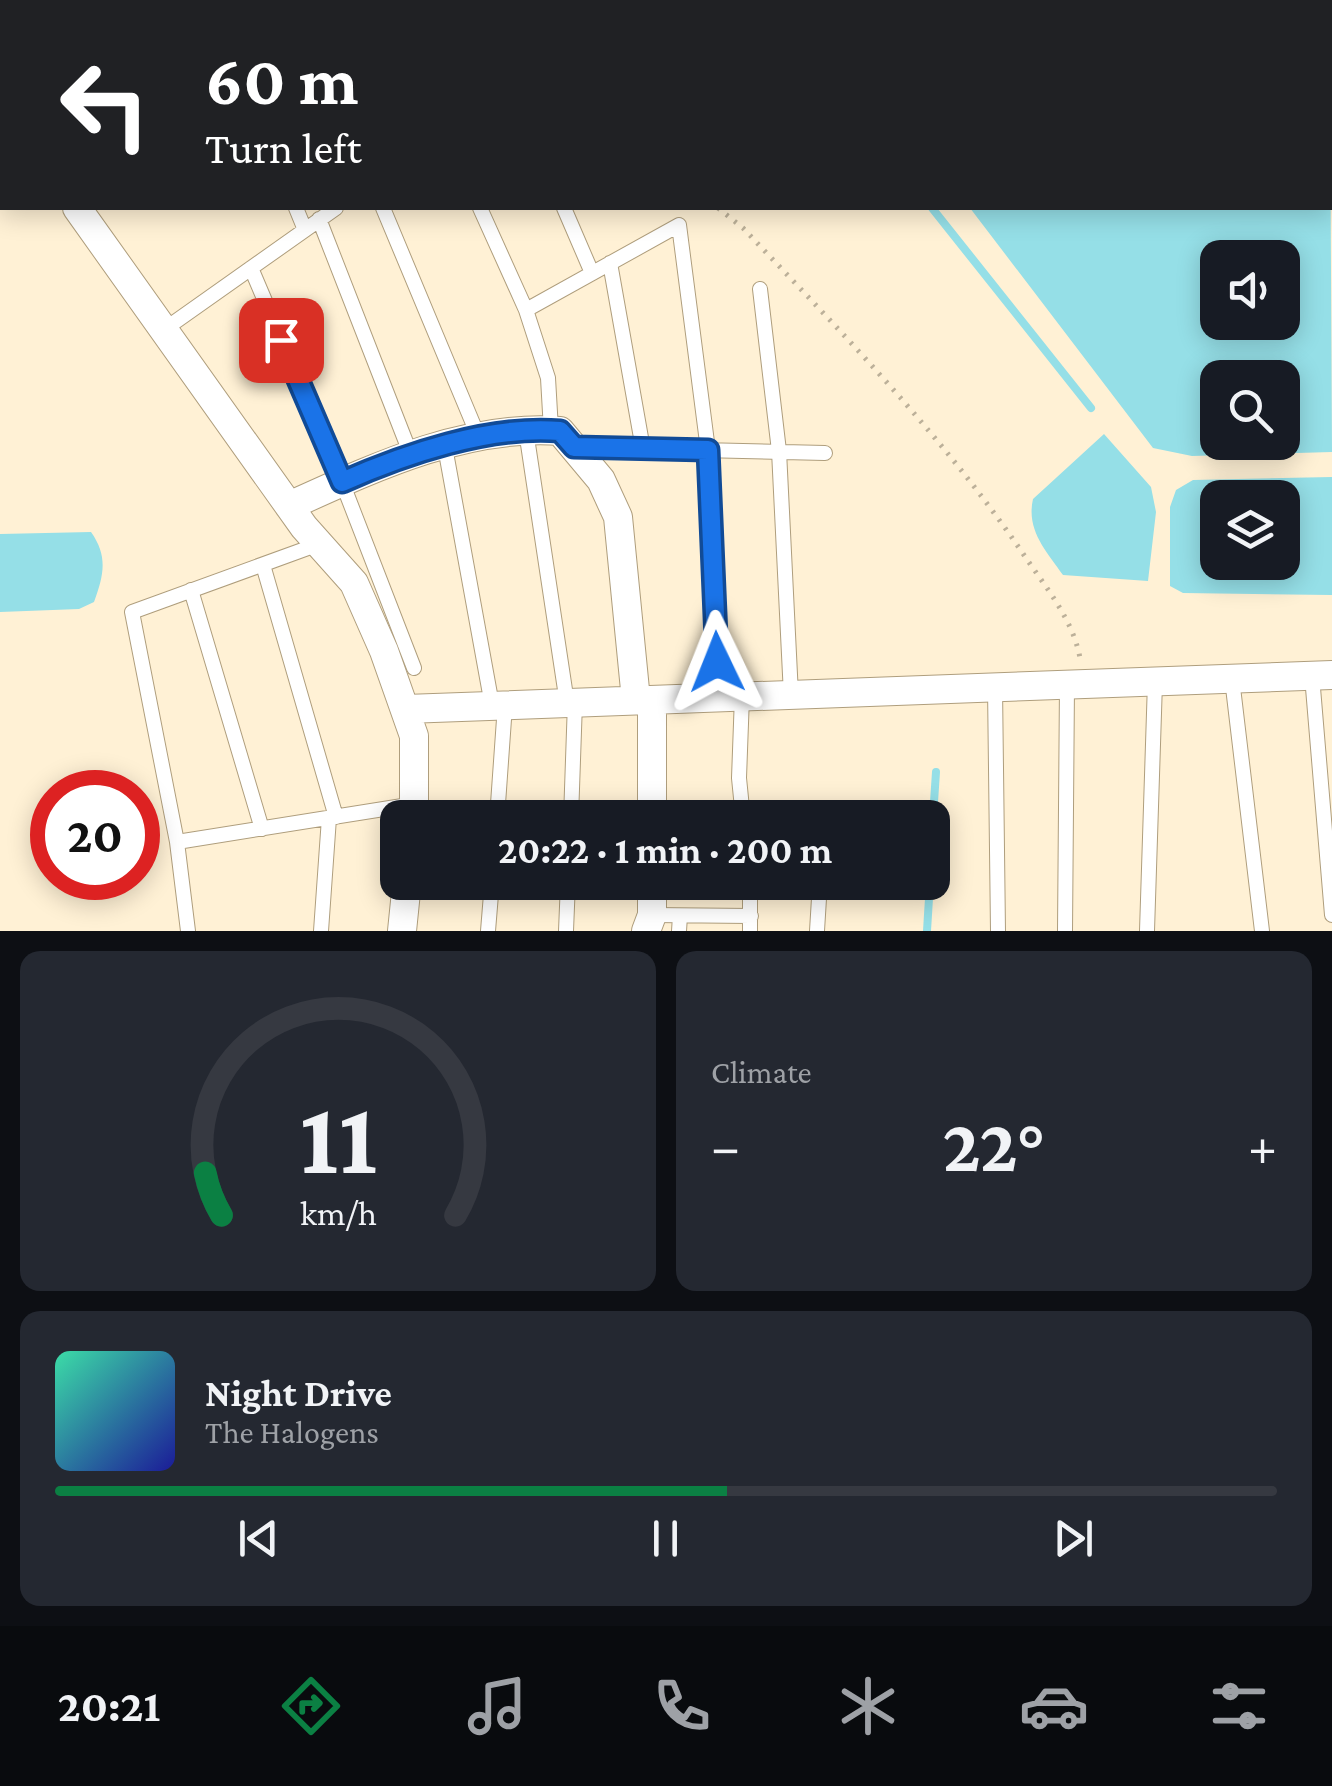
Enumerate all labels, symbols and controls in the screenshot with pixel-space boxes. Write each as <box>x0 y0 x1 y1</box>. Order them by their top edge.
icon: left <box>40 40 170 170</box>
text: 60 m <box>205 41 358 119</box>
text: Turn left <box>205 123 362 173</box>
map controls <box>1200 240 1300 580</box>
button: sound <box>1200 240 1300 340</box>
pin <box>239 298 324 383</box>
icon: arrive <box>254 313 309 368</box>
button: search <box>1200 360 1300 460</box>
button: layers <box>1200 480 1300 580</box>
position arrow <box>665 610 769 714</box>
speed limit sign: 20 <box>30 770 160 900</box>
text: 20:22 · 1 min · 200 m <box>498 829 832 871</box>
text: Climate <box>711 1054 812 1090</box>
text: 11 <box>299 1080 377 1195</box>
text: 22° <box>942 1104 1046 1187</box>
text: − <box>711 1116 740 1177</box>
text: + <box>1248 1116 1277 1177</box>
text: km/h <box>299 1193 377 1233</box>
text: Night Drive <box>205 1372 392 1414</box>
text: The Halogens <box>205 1414 379 1450</box>
icon: previous <box>231 1511 286 1566</box>
icon: pause <box>638 1511 693 1566</box>
icon: next <box>1046 1511 1101 1566</box>
icon: directions <box>276 1671 346 1741</box>
icon: music <box>462 1671 532 1741</box>
icon: phone <box>647 1671 717 1741</box>
icon: climate <box>833 1671 903 1741</box>
icon: car <box>1019 1671 1089 1741</box>
icon: filters <box>1204 1671 1274 1741</box>
text: 20:21 <box>58 1681 160 1731</box>

